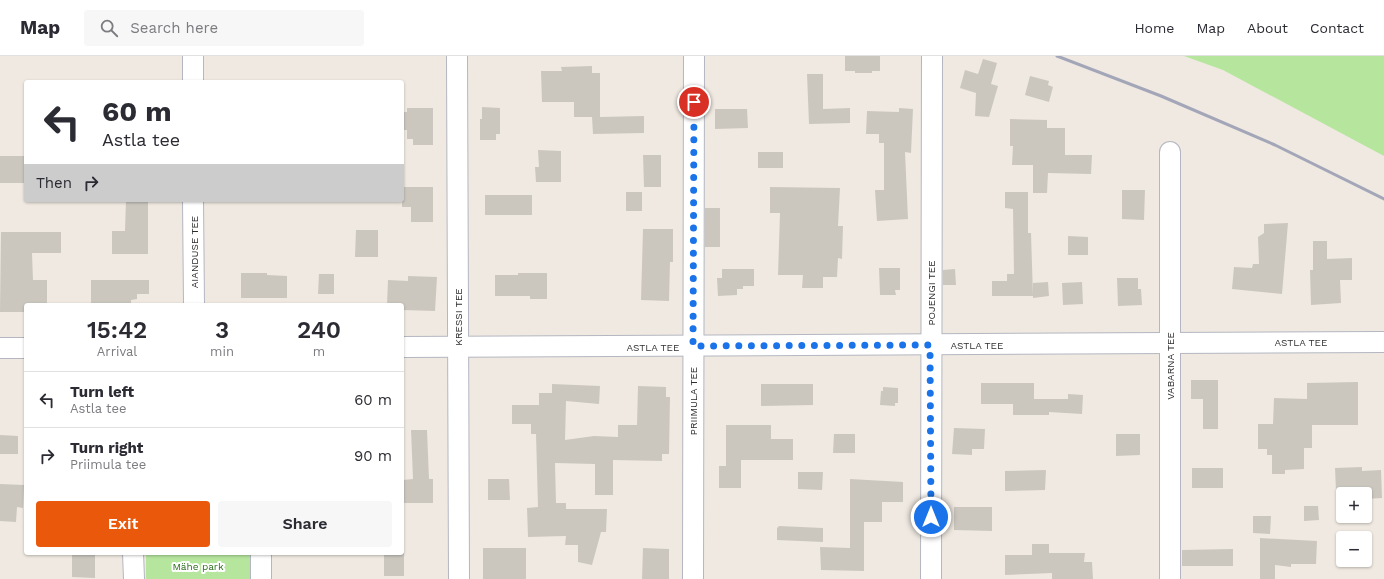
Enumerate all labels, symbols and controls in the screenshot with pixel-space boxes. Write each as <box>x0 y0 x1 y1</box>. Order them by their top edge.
search box <box>84 10 364 46</box>
text: Map <box>20 16 60 39</box>
icon: search <box>98 17 120 39</box>
text: Search here <box>130 19 218 37</box>
text: Home <box>1134 20 1174 36</box>
text: Map <box>1196 20 1225 36</box>
text: About <box>1247 20 1288 36</box>
text: Contact <box>1310 20 1364 36</box>
pin <box>677 85 711 119</box>
icon: arrive <box>683 91 705 113</box>
text: 60 m <box>102 95 172 128</box>
icon: left <box>36 96 88 148</box>
text: Astla tee <box>102 129 180 150</box>
icon: right <box>80 172 102 194</box>
text: Then <box>36 174 72 192</box>
street label: AIANDUSE TEE <box>189 216 200 288</box>
street label: POJENGI TEE <box>926 260 937 326</box>
street label: KRESSI TEE <box>453 288 464 346</box>
text: 15:42 <box>87 316 147 344</box>
text: 3 <box>215 316 229 344</box>
text: 240 <box>297 316 341 344</box>
street label: VABARNA TEE <box>1165 332 1176 400</box>
street label: ASTLA TEE <box>1275 337 1327 348</box>
street label: ASTLA TEE <box>951 340 1003 351</box>
street label: ASTLA TEE <box>627 342 679 353</box>
text: Arrival <box>97 344 137 359</box>
text: min <box>210 344 234 359</box>
text: m <box>313 344 325 359</box>
street label: PRIIMULA TEE <box>688 367 699 435</box>
text: Turn left <box>70 383 134 401</box>
icon: left <box>36 389 58 411</box>
text: 60 m <box>354 391 392 409</box>
text: Astla tee <box>70 401 126 416</box>
text: Turn right <box>70 439 143 457</box>
icon: right <box>36 445 58 467</box>
text: 90 m <box>354 447 392 465</box>
text: Priimula tee <box>70 457 146 472</box>
map controls <box>1336 487 1372 567</box>
button: + <box>1336 487 1372 523</box>
position arrow <box>910 496 952 538</box>
button: Exit <box>36 501 210 547</box>
button: Share <box>218 501 392 547</box>
button: − <box>1336 531 1372 567</box>
park label: Mähe park <box>172 561 224 572</box>

